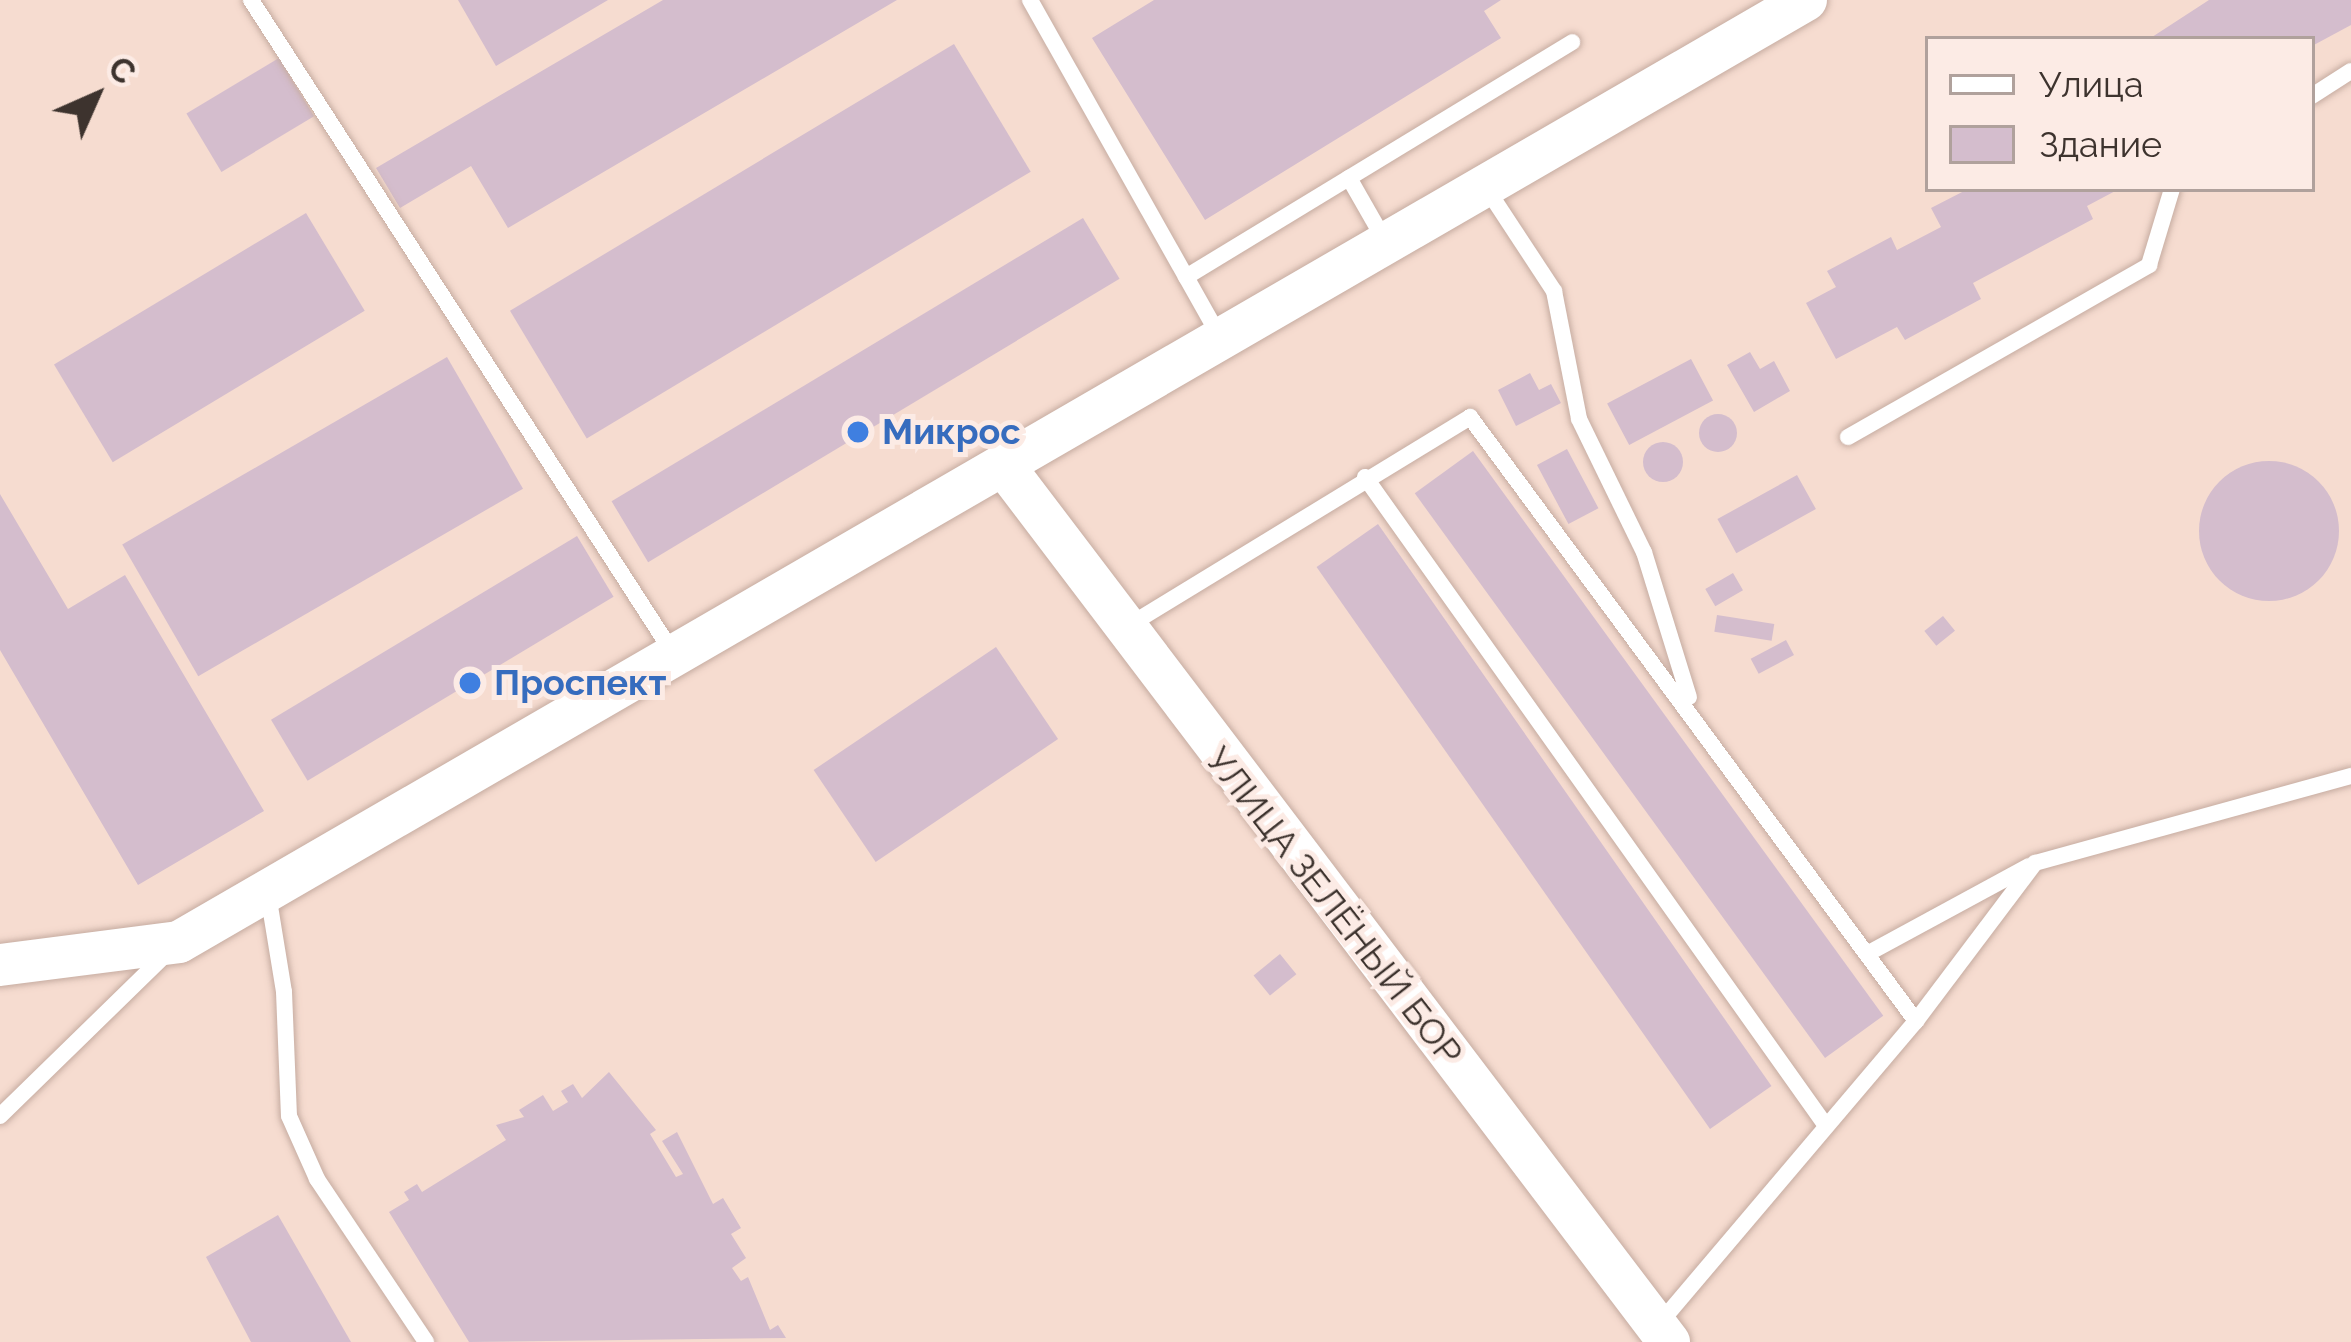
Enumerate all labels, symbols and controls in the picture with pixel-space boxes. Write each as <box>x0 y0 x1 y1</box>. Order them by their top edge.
north arrow <box>36 36 156 156</box>
legend <box>1925 36 2315 192</box>
text: С <box>100 48 144 92</box>
text: Улица <box>2039 63 2144 105</box>
text: Здание <box>2039 123 2162 165</box>
place label: Микрос <box>882 410 1021 454</box>
marker: Микрос <box>845 419 871 445</box>
place label: Проспект <box>494 661 666 705</box>
marker: Проспект <box>457 670 483 696</box>
street label: УЛИЦА ЗЕЛЁНЫЙ БОР <box>1196 738 1472 1074</box>

